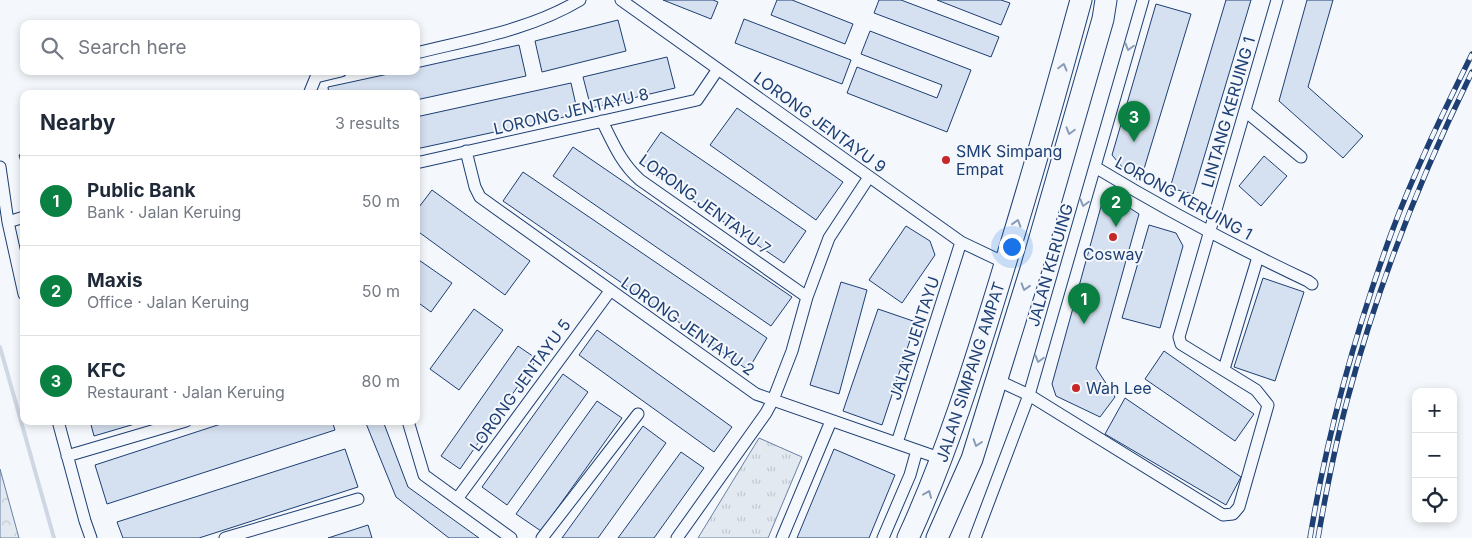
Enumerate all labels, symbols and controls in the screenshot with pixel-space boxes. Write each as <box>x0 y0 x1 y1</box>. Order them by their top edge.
search box <box>20 20 420 75</box>
icon: search <box>38 34 66 62</box>
street label: LINTANG KERUING 1 <box>1197 34 1259 190</box>
text: Search here <box>78 36 187 59</box>
one-way arrow <box>1125 42 1135 50</box>
one-way arrow <box>1057 63 1067 72</box>
street label: LORONG JENTAYU 9 <box>750 67 890 177</box>
street label: LORONG JENTAYU 8 <box>491 83 651 139</box>
pin: 3 <box>1118 101 1150 142</box>
text: Nearby <box>40 110 115 135</box>
text: 3 results <box>335 113 400 133</box>
one-way arrow <box>1066 127 1076 135</box>
place label: SMK Simpang Empat <box>956 141 1062 179</box>
street label: LORONG JENTAYU 7 <box>635 150 775 258</box>
street label: LORONG KERUING 1 <box>1112 152 1256 244</box>
marker: SMK Simpang Empat <box>940 154 952 166</box>
text: Public Bank <box>87 179 196 202</box>
pin: 2 <box>1100 186 1132 227</box>
text: 1 <box>53 191 59 211</box>
text: 50 m <box>362 191 400 211</box>
one-way arrow <box>1080 198 1090 207</box>
street label: JALAN KERUING <box>1023 201 1077 329</box>
text: Bank · Jalan Keruing <box>87 202 241 222</box>
one-way arrow <box>1012 219 1022 228</box>
marker: Cosway <box>1107 231 1119 243</box>
your location <box>999 234 1025 260</box>
place label: Cosway <box>1083 244 1143 264</box>
text: Maxis <box>87 269 143 292</box>
street label: LORONG JENTAYU 2 <box>617 272 759 380</box>
street label: JALAN JENTAYU <box>885 274 943 402</box>
street label: JALAN SIMPANG AMPAT <box>931 279 1009 465</box>
text: 2 <box>51 281 61 301</box>
text: 50 m <box>362 281 400 301</box>
one-way arrow <box>1021 283 1031 291</box>
pin: 1 <box>1068 283 1100 324</box>
text: Office · Jalan Keruing <box>87 292 249 312</box>
street label: LORONG JENTAYU 5 <box>465 315 575 455</box>
one-way arrow <box>1035 355 1045 363</box>
text: KFC <box>87 359 126 382</box>
text: 3 <box>51 371 61 391</box>
text: 80 m <box>361 371 400 391</box>
place label: Wah Lee <box>1086 378 1152 398</box>
text: Restaurant · Jalan Keruing <box>87 382 285 402</box>
marker: Wah Lee <box>1070 382 1082 394</box>
map controls <box>1412 388 1457 523</box>
button: + <box>1412 388 1457 433</box>
button: − <box>1412 433 1457 478</box>
one-way arrow <box>973 438 983 446</box>
button: locate <box>1412 478 1457 523</box>
one-way arrow <box>922 490 932 499</box>

